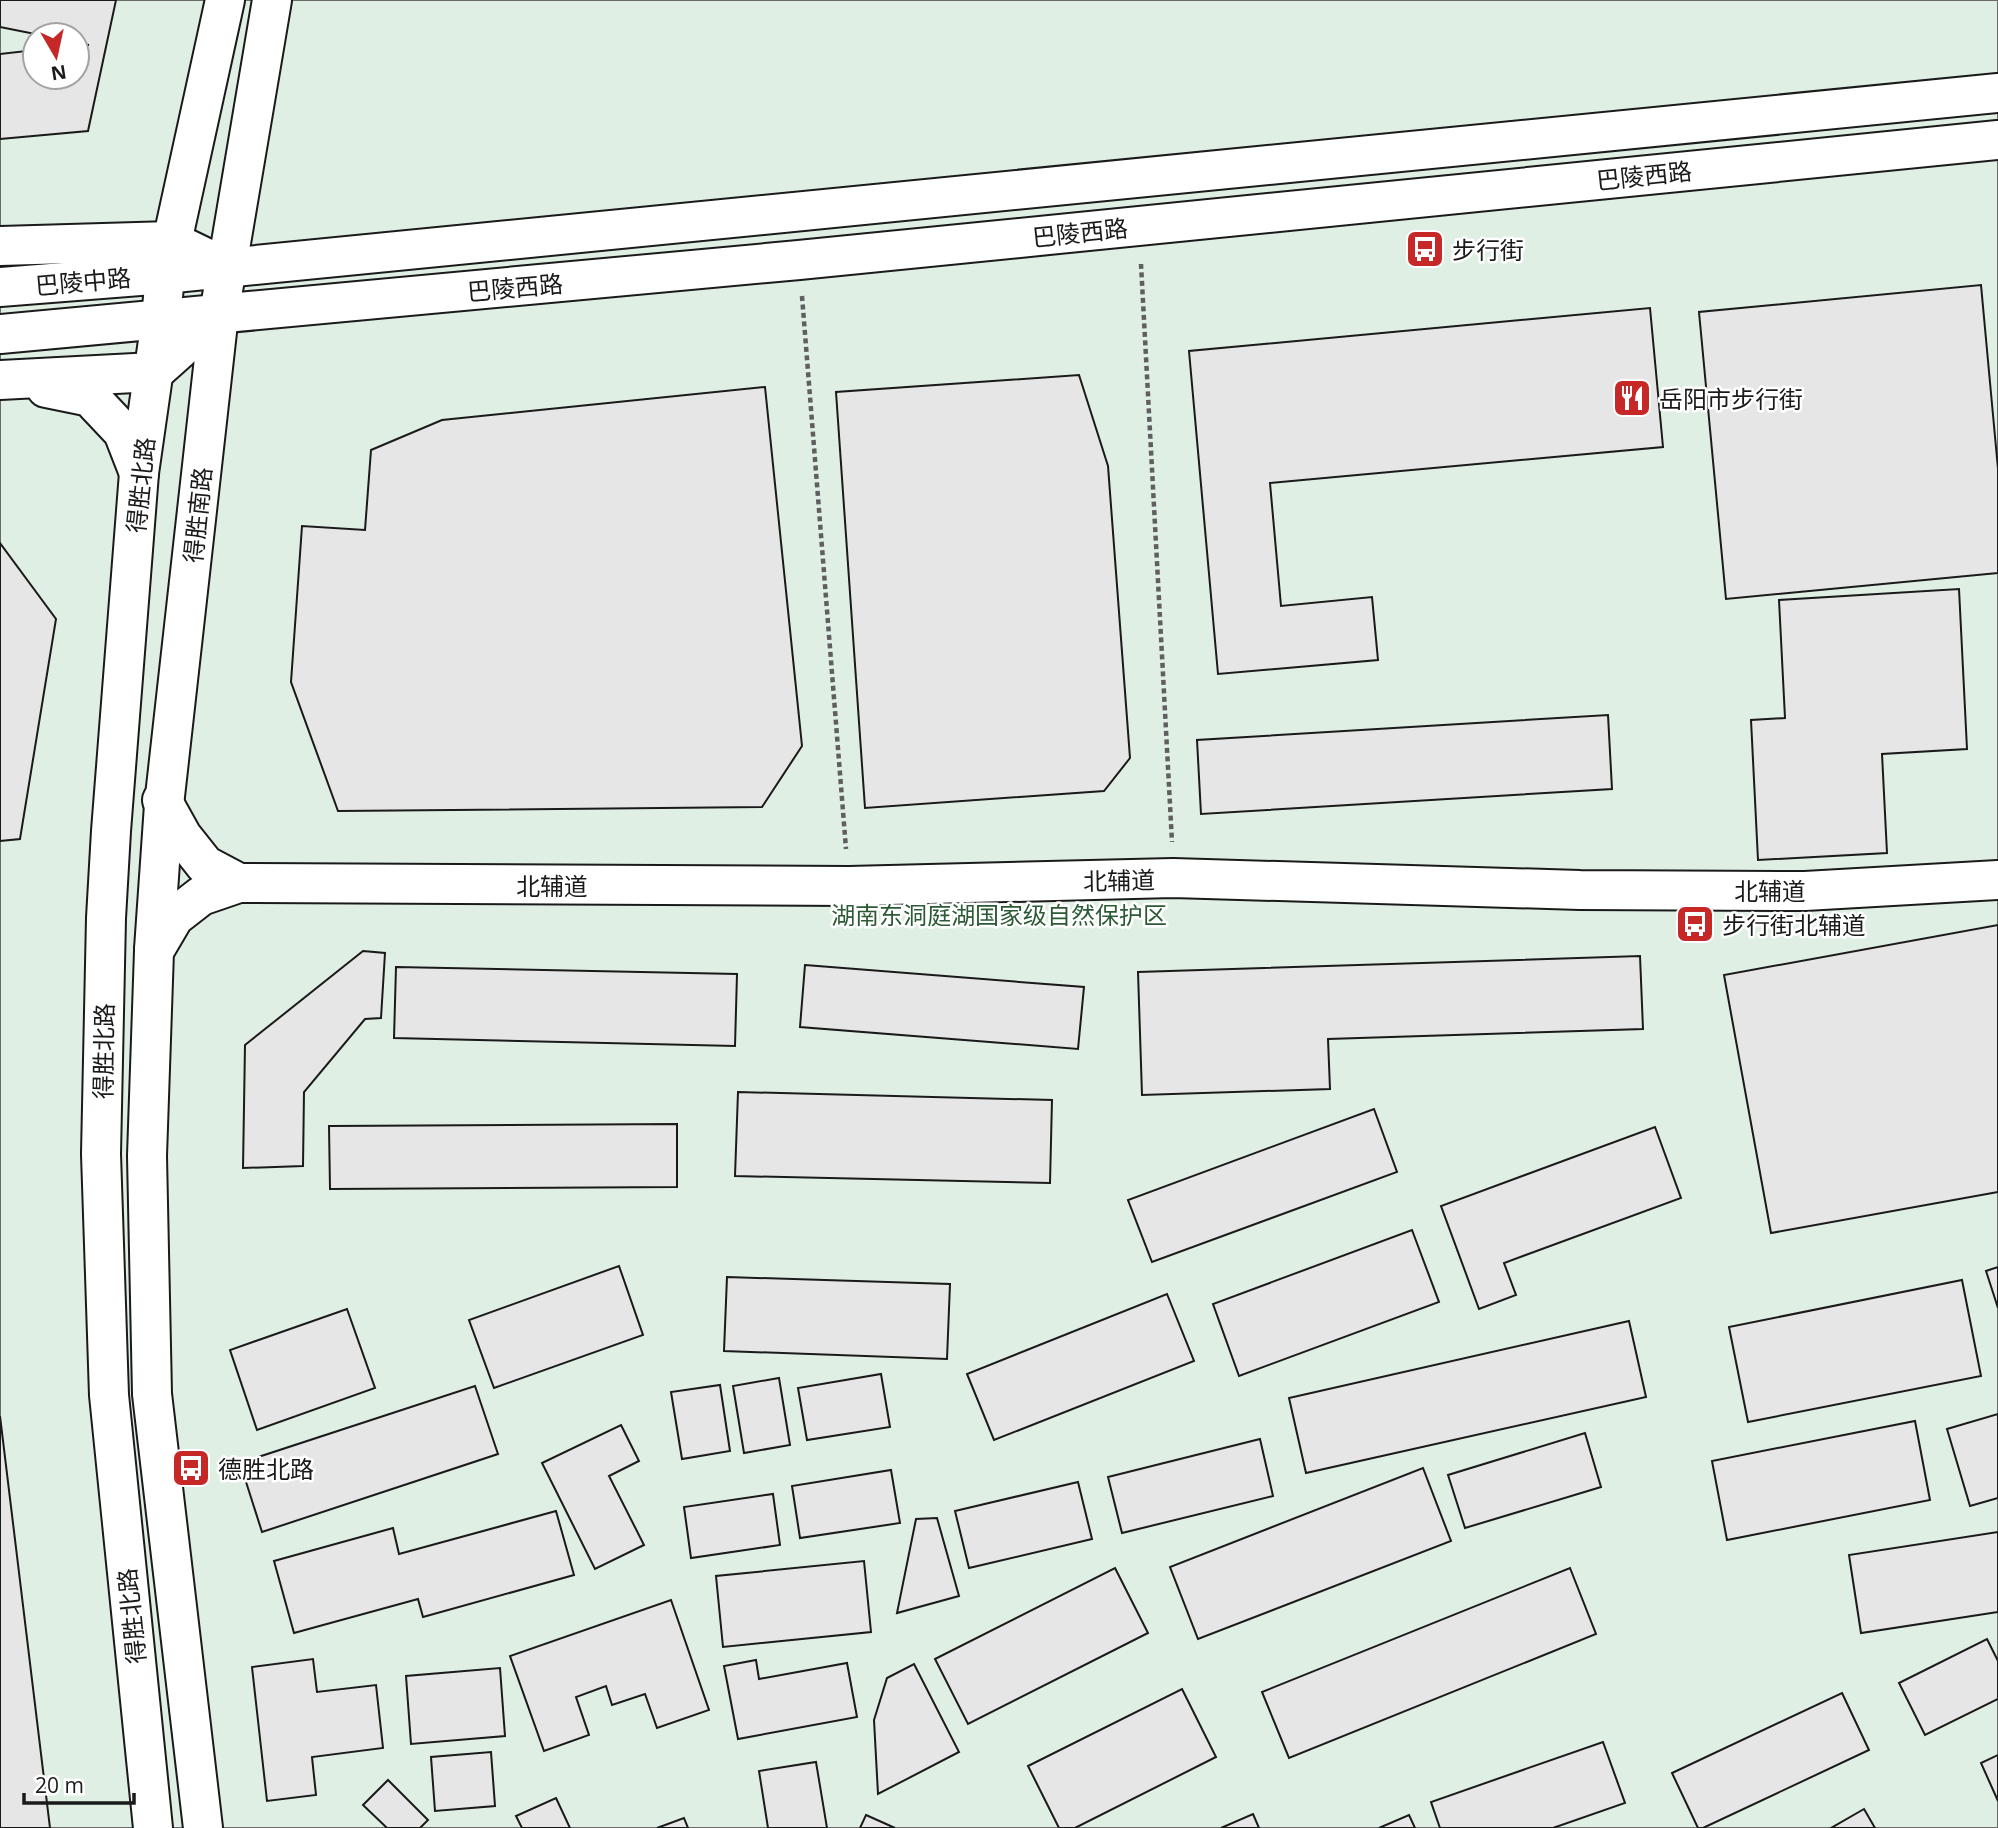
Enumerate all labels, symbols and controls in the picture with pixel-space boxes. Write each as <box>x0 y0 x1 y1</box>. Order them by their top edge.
north arrow <box>21 21 91 91</box>
text: N <box>49 59 68 87</box>
street label: 巴陵西路 <box>1595 154 1693 196</box>
street label: 巴陵西路 <box>1031 211 1129 253</box>
bus stop icon: 步行街 <box>1404 228 1446 270</box>
place label: 步行街 <box>1452 233 1524 266</box>
street label: 巴陵中路 <box>34 260 132 302</box>
street label: 巴陵西路 <box>466 266 564 308</box>
restaurant icon: 岳阳市步行街 <box>1611 377 1653 419</box>
place label: 岳阳市步行街 <box>1659 382 1803 415</box>
street label: 得胜北路 <box>119 436 161 534</box>
street label: 得胜南路 <box>176 466 218 564</box>
street label: 北辅道 <box>1083 863 1155 897</box>
street label: 北辅道 <box>516 869 588 902</box>
street label: 北辅道 <box>1734 874 1806 907</box>
park label: 湖南东洞庭湖国家级自然保护区 <box>831 898 1167 931</box>
bus stop icon: 步行街北辅道 <box>1674 903 1716 945</box>
place label: 步行街北辅道 <box>1722 908 1866 941</box>
street label: 得胜北路 <box>86 1003 120 1099</box>
bus stop icon: 德胜北路 <box>170 1447 212 1489</box>
place label: 德胜北路 <box>218 1452 314 1485</box>
street label: 得胜北路 <box>110 1567 152 1665</box>
scale bar <box>24 1762 135 1806</box>
text: 20 m <box>35 1771 84 1799</box>

